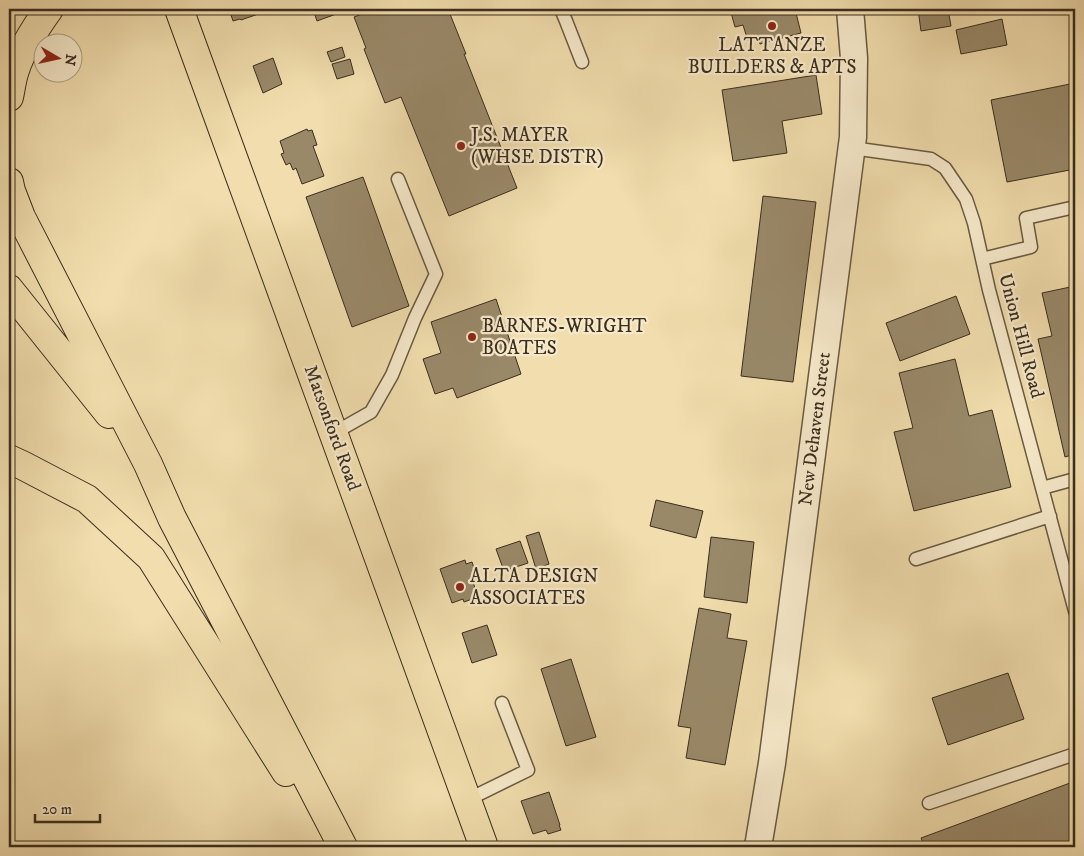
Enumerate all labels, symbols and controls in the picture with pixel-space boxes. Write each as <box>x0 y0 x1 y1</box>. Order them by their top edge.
marker: LATTANZE BUILDERS & APTS <box>766 20 778 32</box>
north arrow <box>32 32 82 82</box>
place label: LATTANZE BUILDERS & APTS <box>688 34 856 79</box>
text: N <box>60 53 80 67</box>
place label: J.S. MAYER (WHSE DISTR) <box>469 124 604 169</box>
marker: J.S. MAYER (WHSE DISTR) <box>455 140 467 152</box>
street label: Union Hill Road <box>993 271 1049 401</box>
place label: BARNES-WRIGHT BOATES <box>482 315 647 360</box>
marker: BARNES-WRIGHT BOATES <box>466 331 478 343</box>
street label: New Dehaven Street <box>794 351 836 507</box>
street label: Matsonford Road <box>299 362 366 494</box>
place label: ALTA DESIGN ASSOCIATES <box>470 565 598 610</box>
marker: ALTA DESIGN ASSOCIATES <box>454 581 466 593</box>
scale bar <box>35 791 100 823</box>
text: 20 m <box>42 800 72 819</box>

